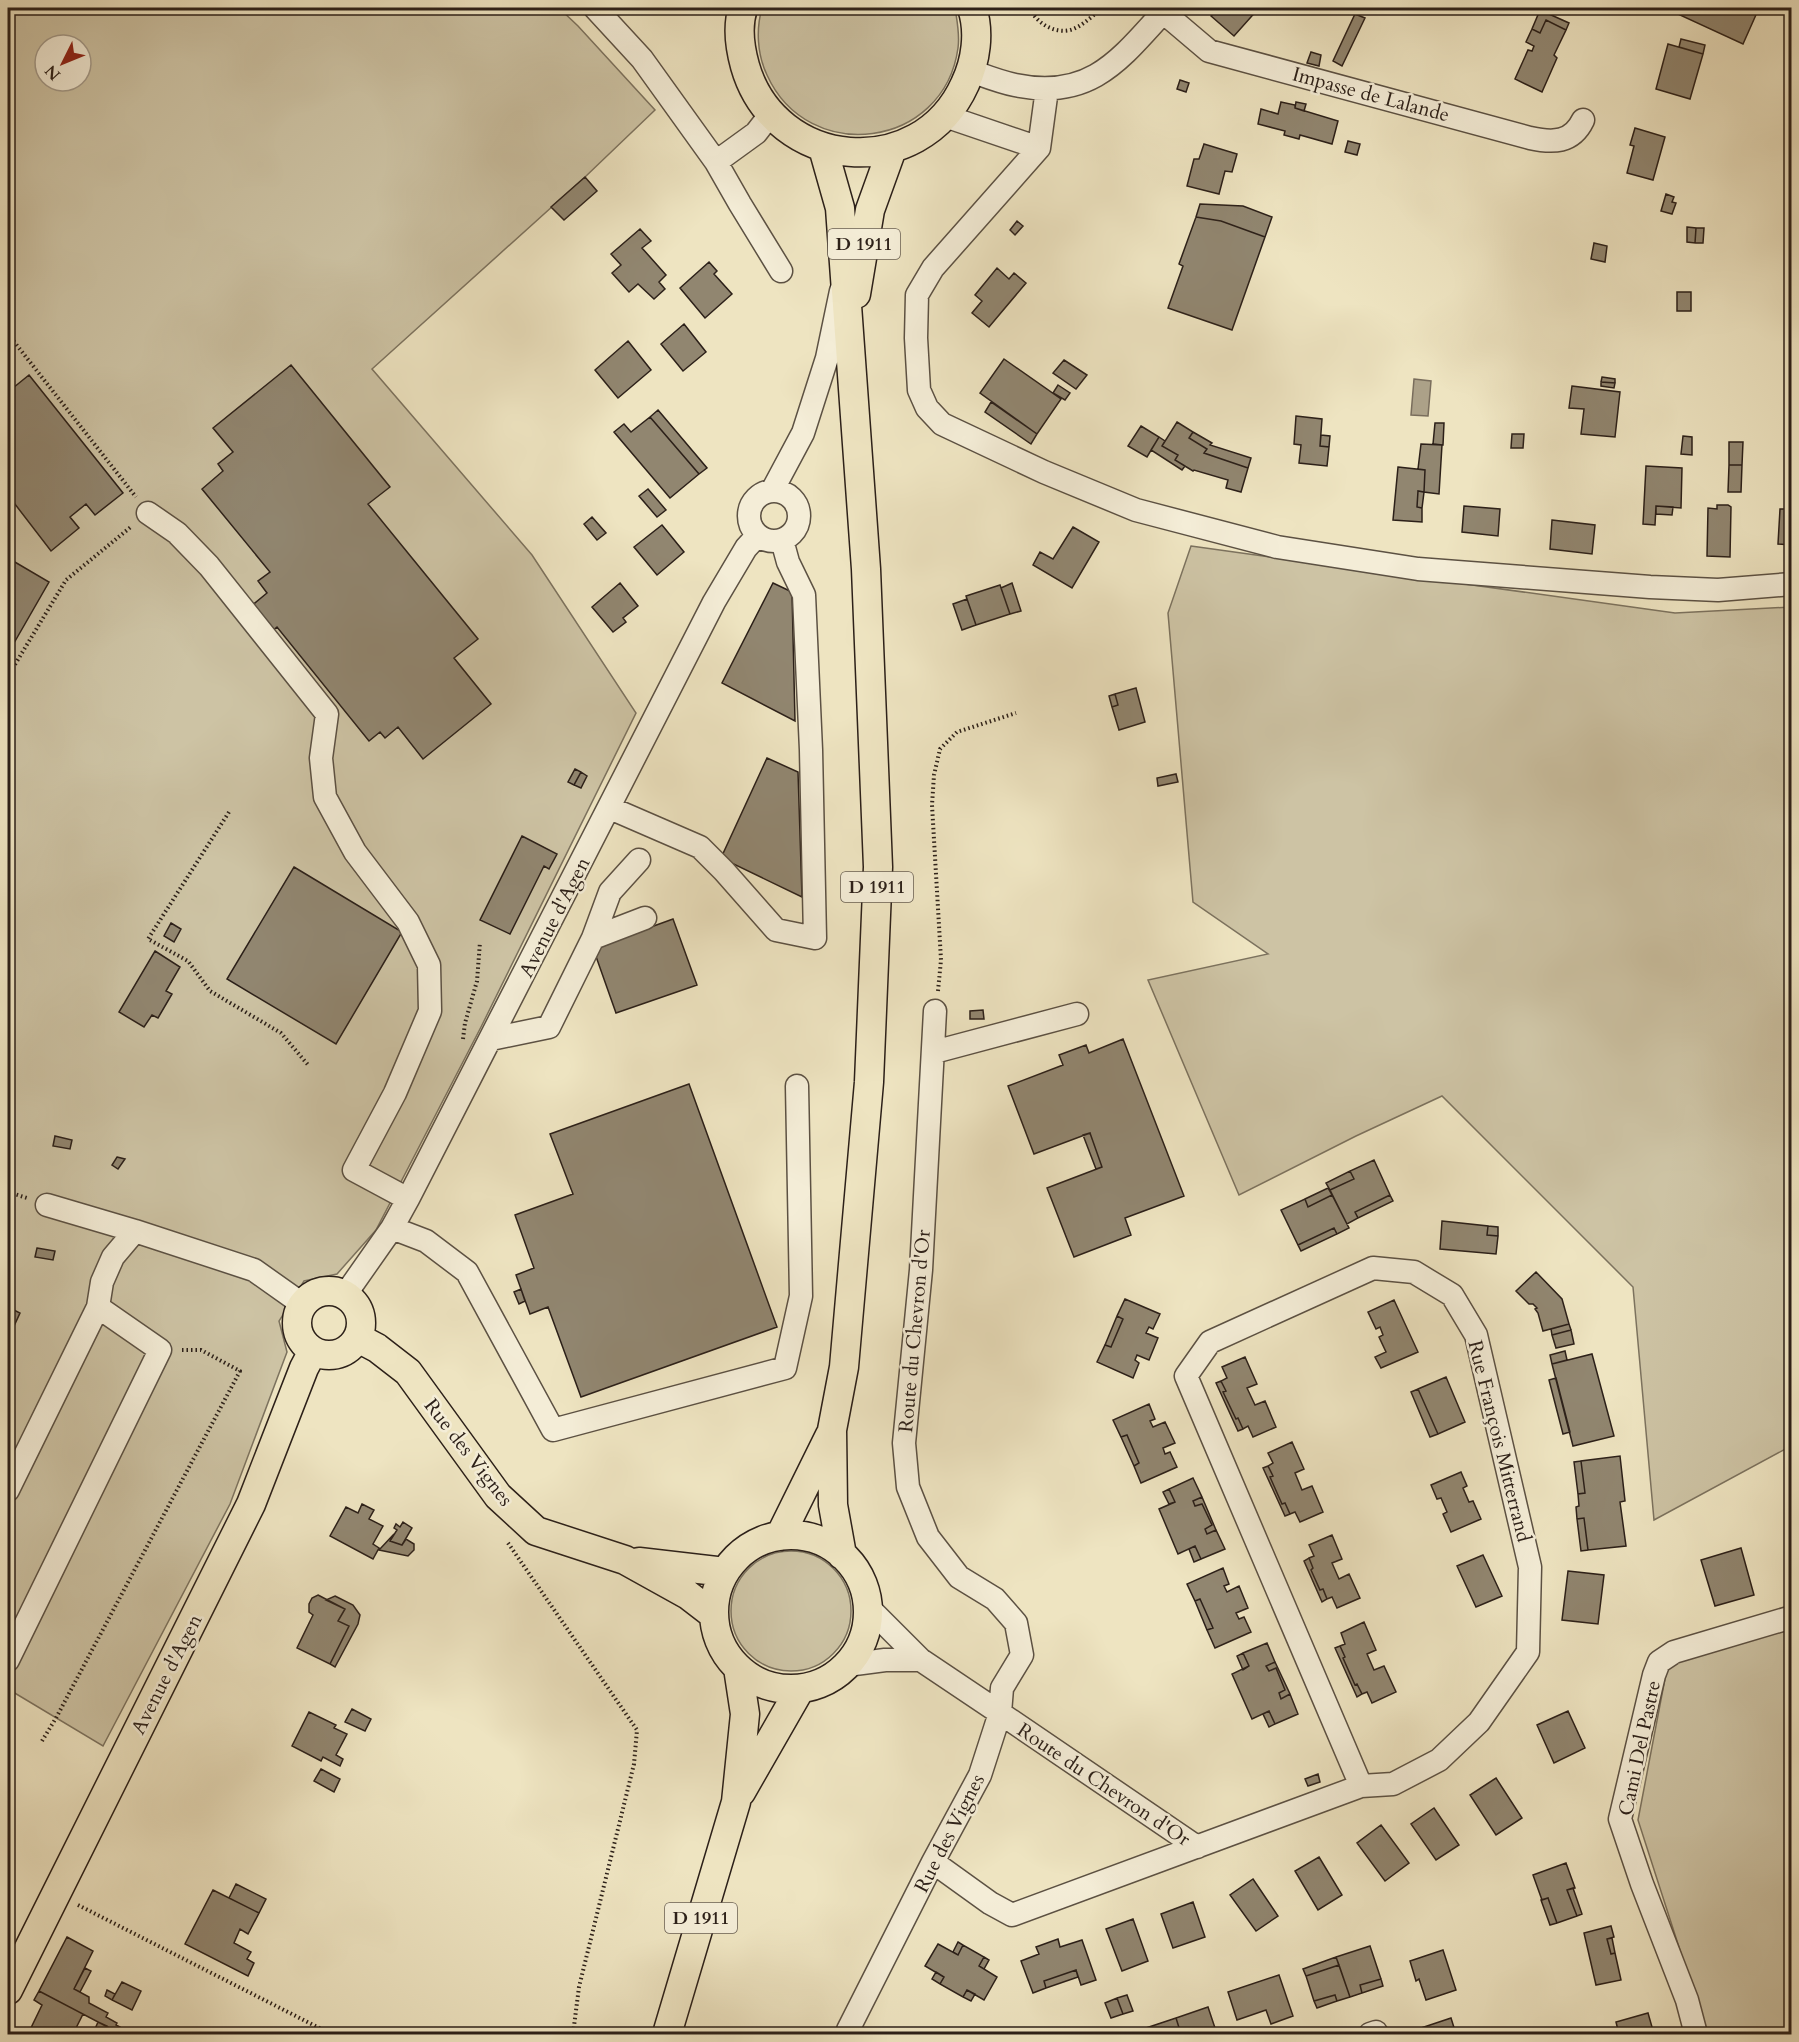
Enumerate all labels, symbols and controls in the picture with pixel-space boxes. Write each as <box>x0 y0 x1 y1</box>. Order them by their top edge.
north arrow <box>33 33 93 93</box>
text: N <box>40 60 66 85</box>
street label: Impasse de Lalande <box>1289 61 1452 128</box>
road number: D 1911 <box>828 229 900 259</box>
street label: Avenue d'Agen <box>513 852 597 982</box>
road number: D 1911 <box>841 872 913 902</box>
street label: Route du Chevron d'Or <box>892 1228 937 1434</box>
street label: Rue François Mitterrand <box>1461 1337 1538 1545</box>
street label: Rue des Vignes <box>418 1393 519 1512</box>
street label: Avenue d'Agen <box>125 1609 209 1739</box>
street label: Cami Del Pastre <box>1612 1678 1667 1818</box>
street label: Route du Chevron d'Or <box>1012 1716 1196 1853</box>
street label: Rue des Vignes <box>908 1769 991 1897</box>
road number: D 1911 <box>665 1903 737 1933</box>

